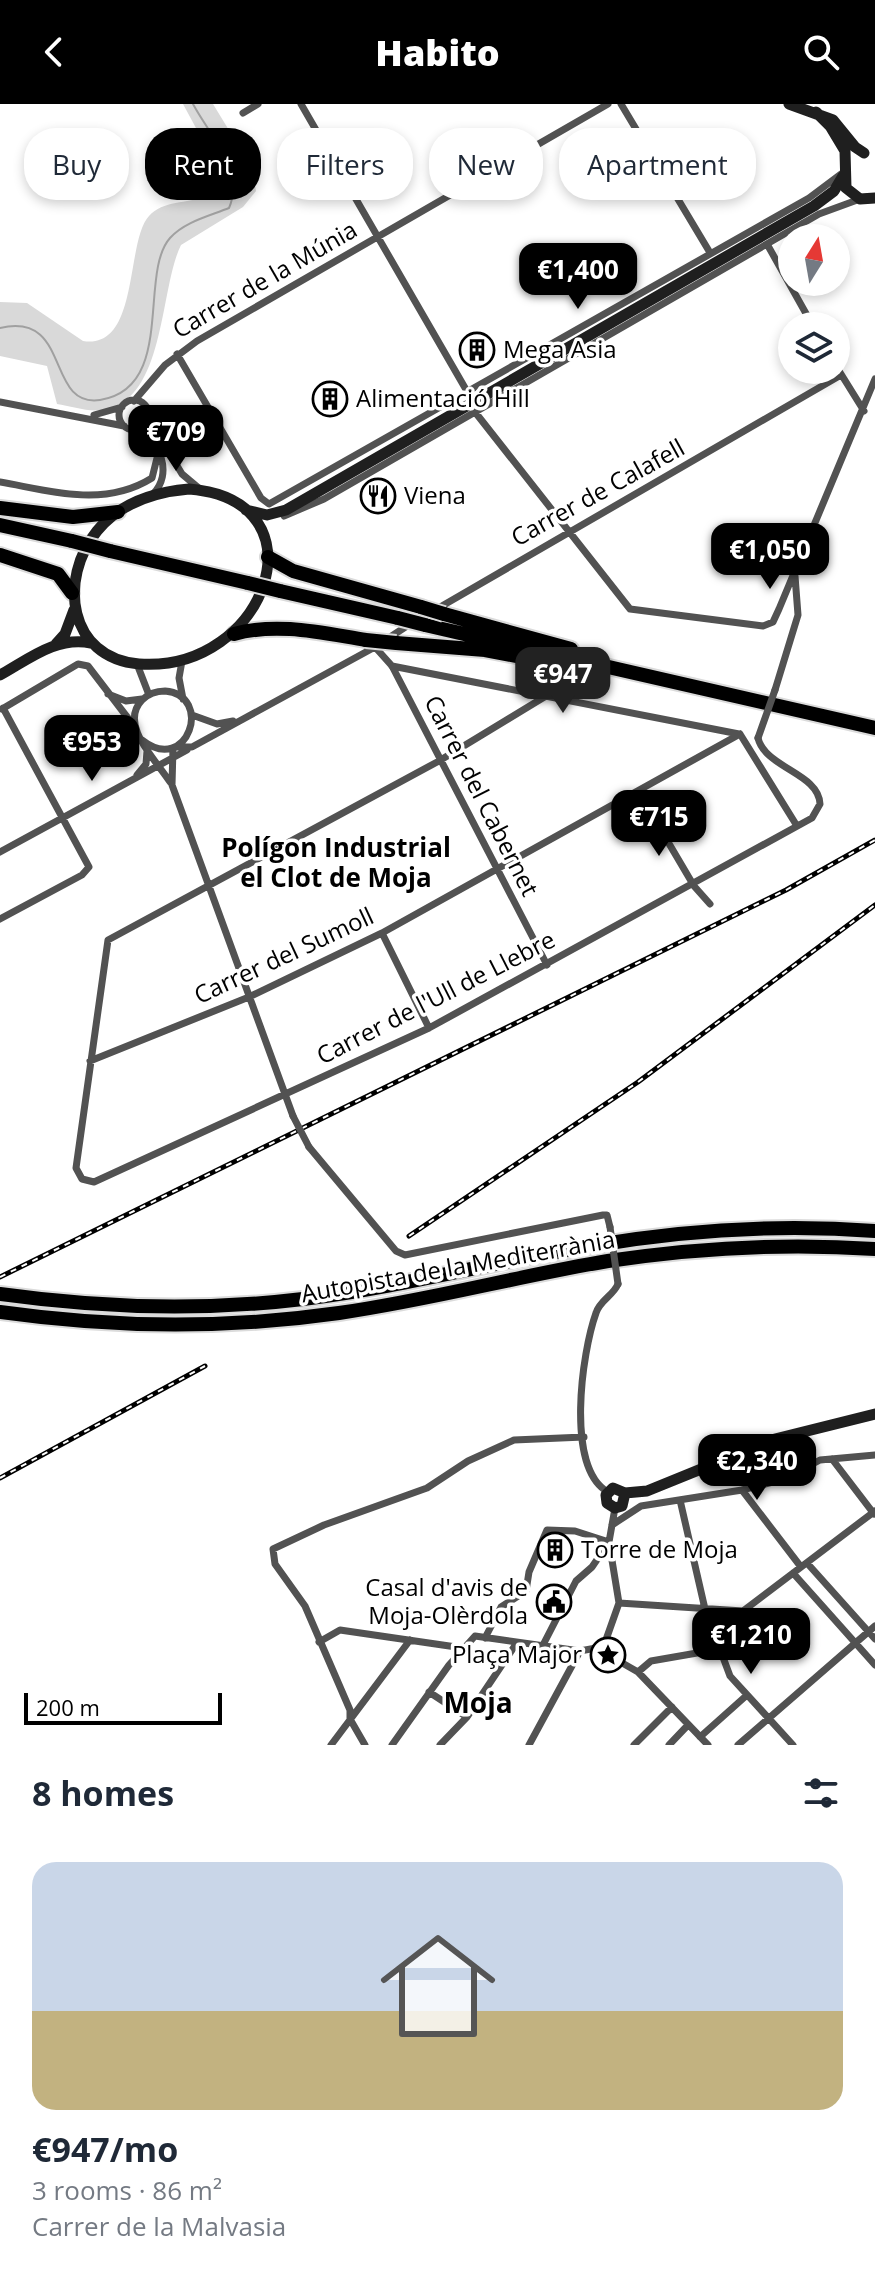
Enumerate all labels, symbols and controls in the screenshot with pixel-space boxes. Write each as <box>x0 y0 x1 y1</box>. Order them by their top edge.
text: Habito <box>375 28 500 77</box>
icon: back <box>32 30 76 74</box>
icon: search <box>799 30 843 74</box>
chip: Buy <box>24 128 129 200</box>
chip: Rent <box>145 128 261 200</box>
chip: Filters <box>277 128 413 200</box>
chip: New <box>429 128 543 200</box>
chip: Apartment <box>559 128 756 200</box>
street label: Carrer de la Múnia <box>166 212 363 345</box>
north arrow <box>778 224 850 296</box>
map controls <box>778 224 850 384</box>
pin: €1,400 <box>513 243 643 311</box>
text: €1,400 <box>537 251 619 287</box>
button: layers <box>778 312 850 384</box>
building icon: Mega Asia <box>458 331 496 369</box>
place label: Mega Asia <box>503 332 617 365</box>
building icon: Alimentació Hill <box>311 380 349 418</box>
place label: Alimentació Hill <box>356 381 530 414</box>
pin: €709 <box>129 405 223 473</box>
text: €709 <box>146 413 206 449</box>
street label: Carrer de Calafell <box>505 430 690 553</box>
restaurant icon: Viena <box>359 477 397 515</box>
place label: Viena <box>404 478 466 511</box>
pin: €1,050 <box>705 523 835 591</box>
text: €1,050 <box>729 531 811 567</box>
pin: €947 <box>516 647 610 715</box>
text: €947 <box>533 655 593 691</box>
street label: Carrer del Cabernet <box>417 689 547 901</box>
pin: €953 <box>45 715 139 783</box>
text: €953 <box>62 723 122 759</box>
pin: €715 <box>612 790 706 858</box>
text: €715 <box>629 798 689 834</box>
district label: Polígon Industrial el Clot de Moja <box>221 829 451 895</box>
street label: Carrer del Sumoll <box>188 899 379 1011</box>
street label: Carrer de l'Ull de Llebre <box>310 922 560 1071</box>
street label: Autopista de la Mediterrània <box>298 1222 617 1309</box>
pin: €2,340 <box>692 1434 822 1502</box>
text: €2,340 <box>716 1442 798 1478</box>
building icon: Torre de Moja <box>536 1531 574 1569</box>
place label: Torre de Moja <box>581 1532 738 1565</box>
place label: Casal d'avis de Moja-Olèrdola <box>365 1570 528 1631</box>
public building icon: Casal d'avis de Moja-Olèrdola <box>535 1583 573 1621</box>
pin: €1,210 <box>686 1608 816 1676</box>
text: €1,210 <box>710 1616 792 1652</box>
place icon: Plaça Major <box>589 1636 627 1674</box>
place label: Plaça Major <box>452 1637 582 1670</box>
district label: Moja <box>443 1683 513 1721</box>
scale bar <box>24 1689 222 1725</box>
text: 200 m <box>36 1692 100 1722</box>
text: 8 homes <box>32 1770 174 1816</box>
icon: filters <box>799 1771 843 1815</box>
icon: home <box>366 1914 510 2058</box>
text: €947/mo <box>32 2126 178 2172</box>
text: 3 rooms · 86 m² <box>32 2172 222 2208</box>
text: Carrer de la Malvasia <box>32 2208 286 2244</box>

